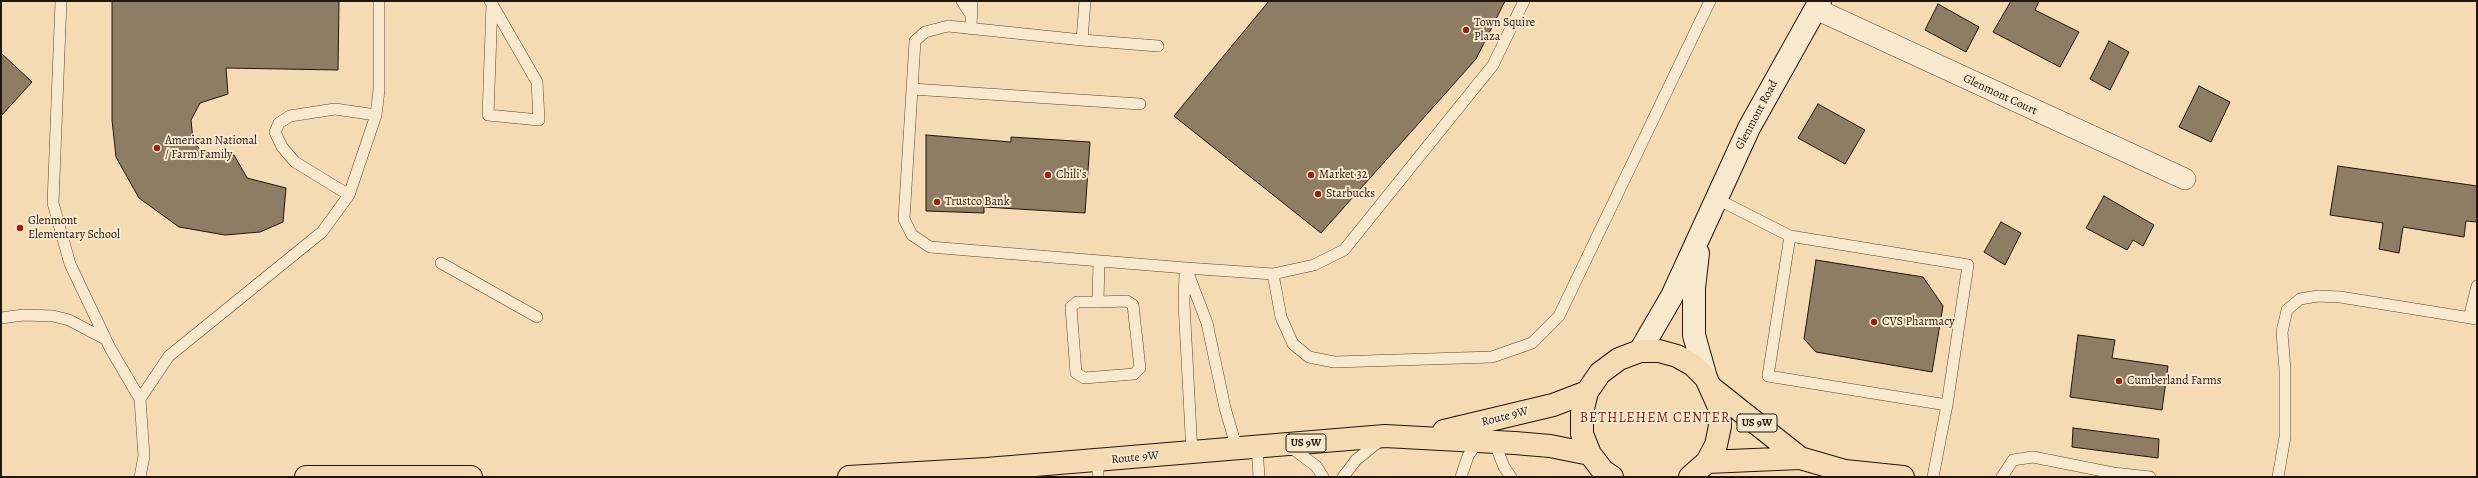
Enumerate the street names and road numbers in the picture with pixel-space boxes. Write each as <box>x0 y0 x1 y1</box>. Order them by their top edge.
street label: Glenmont Court <box>1961 72 2039 118</box>
street label: Glenmont Road <box>1733 78 1781 152</box>
street label: Route 9W <box>1480 404 1530 430</box>
road number: US 9W <box>1737 414 1777 432</box>
road number: US 9W <box>1286 434 1326 452</box>
street label: Route 9W <box>1111 449 1159 467</box>

